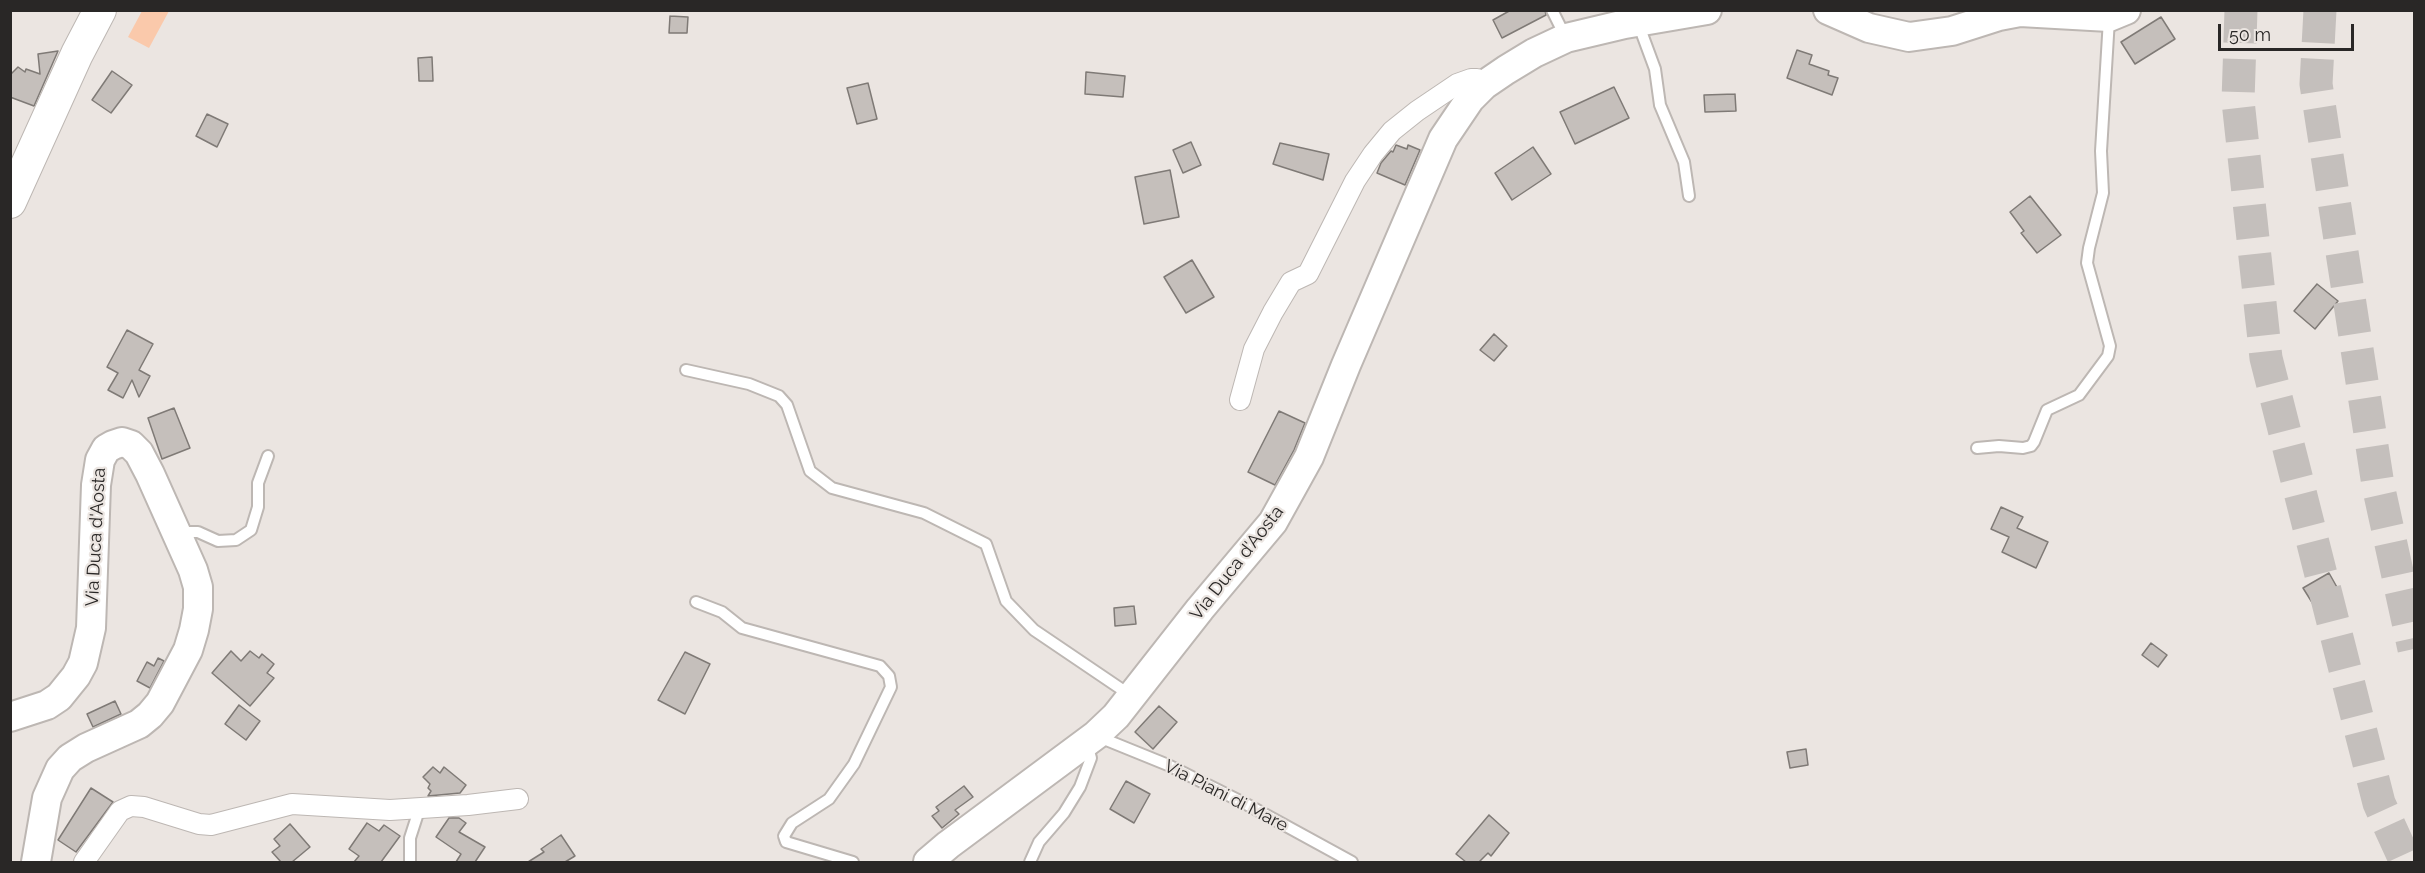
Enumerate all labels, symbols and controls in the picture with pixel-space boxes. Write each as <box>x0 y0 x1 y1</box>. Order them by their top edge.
scale bar <box>2221 12 2358 50</box>
text: 50 m <box>2229 24 2271 45</box>
street label: Via Duca d'Aosta <box>82 467 110 607</box>
street label: Via Duca d'Aosta <box>1186 502 1288 624</box>
street label: Via Piani di Mare <box>1160 755 1292 837</box>

